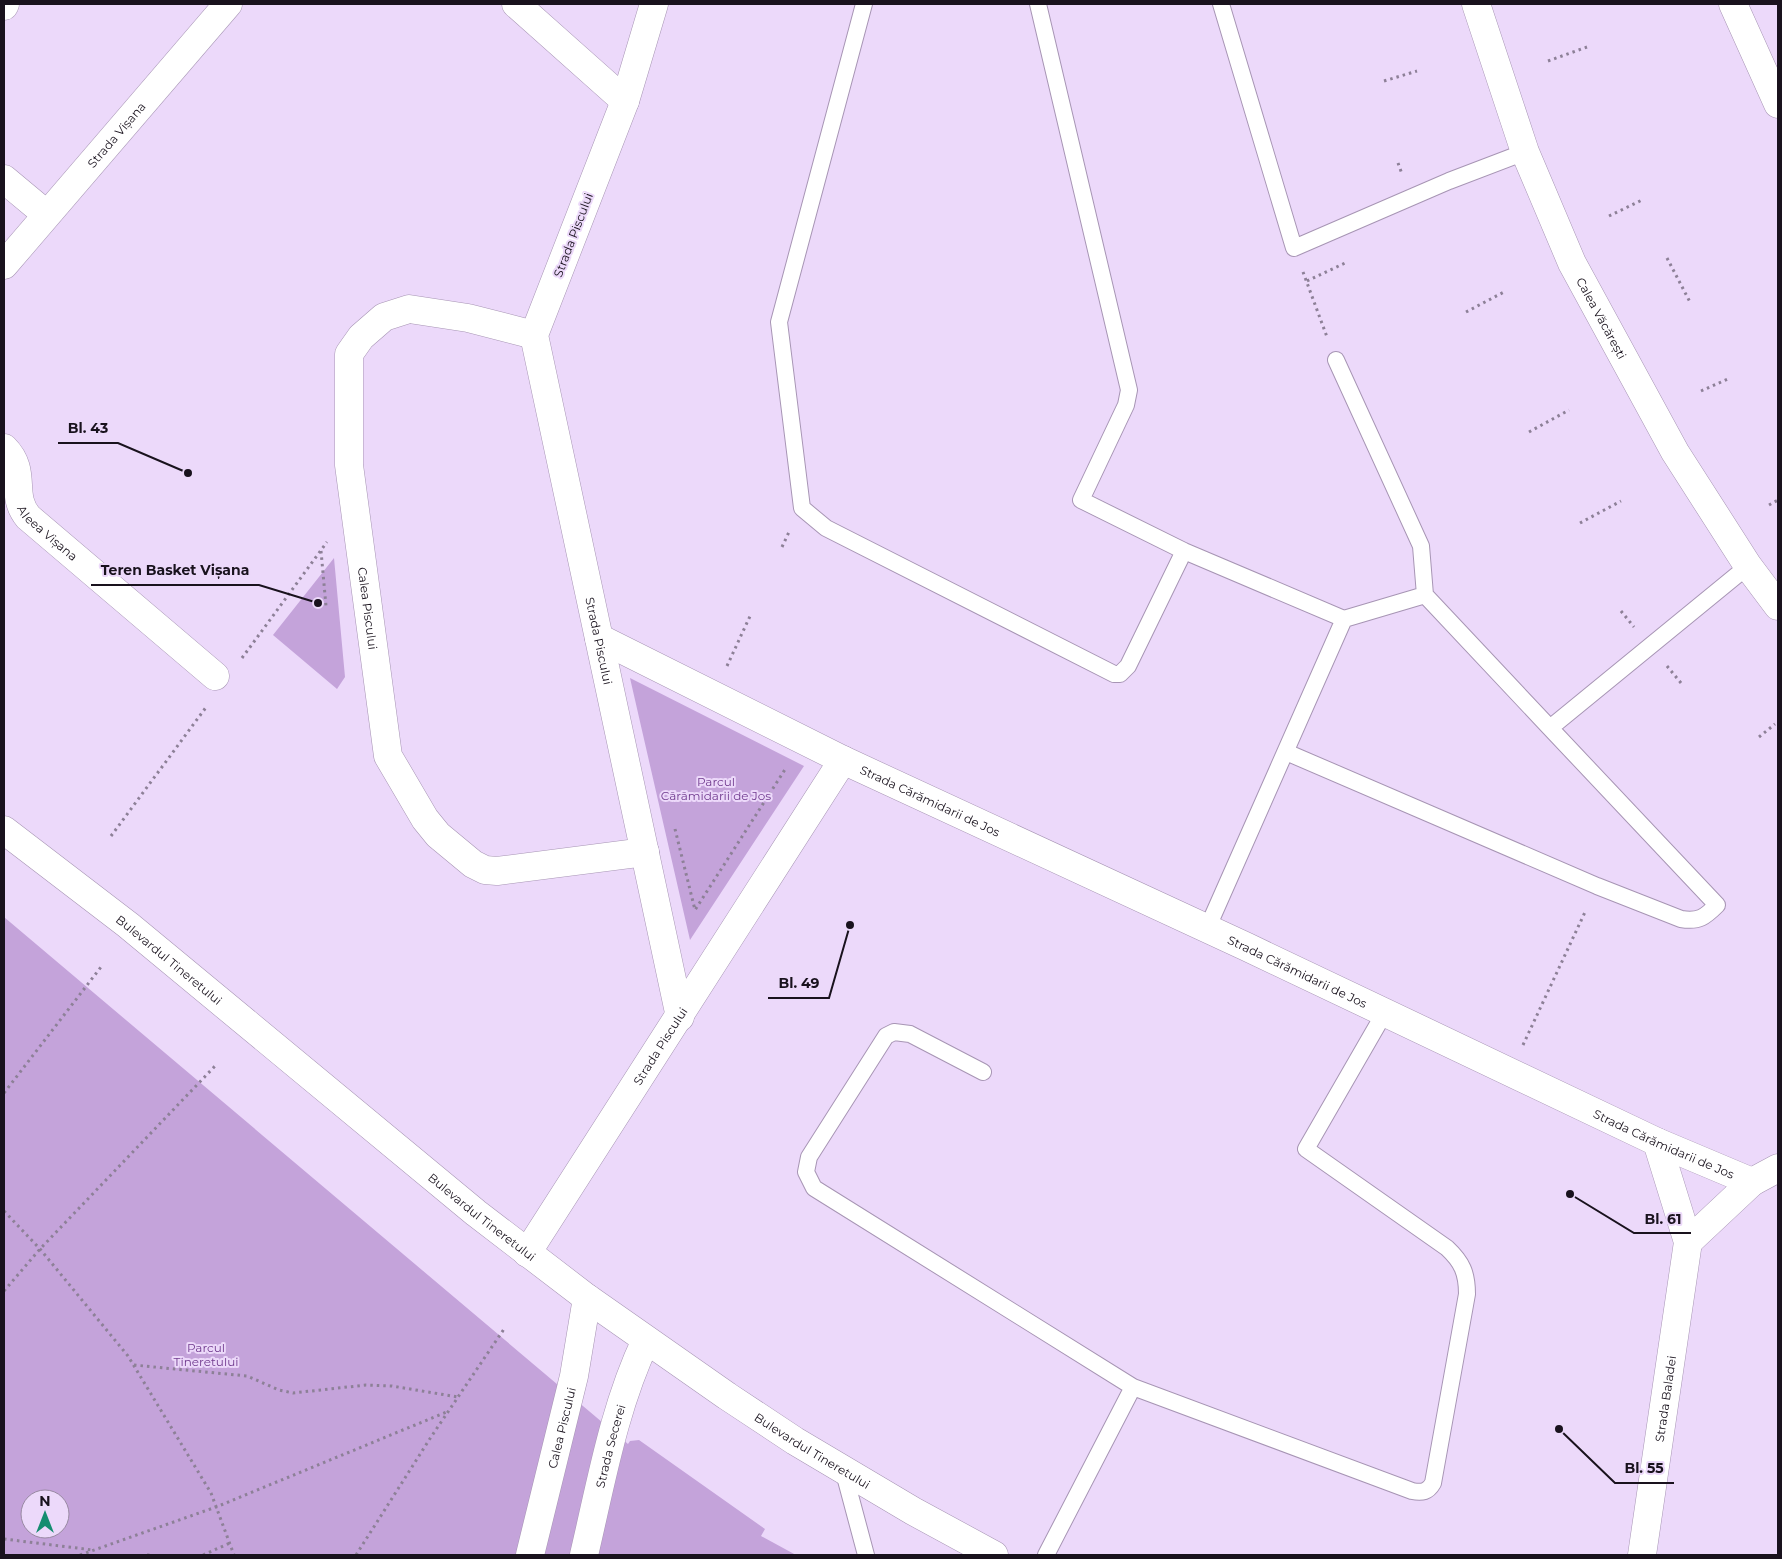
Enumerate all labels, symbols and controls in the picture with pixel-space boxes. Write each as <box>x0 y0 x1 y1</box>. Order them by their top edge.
street label: Strada Vișana <box>84 99 148 170</box>
street label: Strada Piscului <box>550 191 596 279</box>
street label: Calea Văcărești <box>1574 275 1630 361</box>
callout: Bl. 43 <box>58 414 118 443</box>
text: Bl. 43 <box>68 419 108 437</box>
street label: Aleea Vișana <box>15 503 81 564</box>
callout: Teren Basket Vișana <box>91 556 259 585</box>
text: Teren Basket Vișana <box>101 561 249 580</box>
street label: Calea Piscului <box>355 566 381 651</box>
street label: Strada Piscului <box>583 596 616 686</box>
street label: Strada Cărămidarii de Jos <box>858 762 1003 839</box>
park label: Parcul Cărămidarii de Jos <box>661 774 771 803</box>
street label: Bulevardul Tineretului <box>113 911 225 1008</box>
street label: Strada Cărămidarii de Jos <box>1225 932 1370 1011</box>
callout: Bl. 49 <box>768 969 829 998</box>
text: Bl. 49 <box>778 974 820 992</box>
street label: Strada Piscului <box>629 1004 690 1087</box>
street label: Strada Cărămidarii de Jos <box>1591 1105 1737 1181</box>
street label: Bulevardul Tineretului <box>425 1169 539 1264</box>
callout: Bl. 61 <box>1634 1204 1691 1233</box>
text: Bl. 61 <box>1645 1210 1681 1228</box>
park label: Parcul Tineretului <box>174 1340 238 1369</box>
street label: Strada Baladei <box>1651 1354 1679 1443</box>
street label: Calea Piscului <box>544 1386 578 1470</box>
street label: Strada Secerei <box>592 1402 628 1489</box>
street label: Bulevardul Tineretului <box>752 1409 873 1492</box>
callout: Bl. 55 <box>1615 1454 1674 1483</box>
text: Bl. 55 <box>1624 1459 1664 1477</box>
north arrow <box>20 1489 70 1539</box>
text: N <box>39 1492 51 1510</box>

